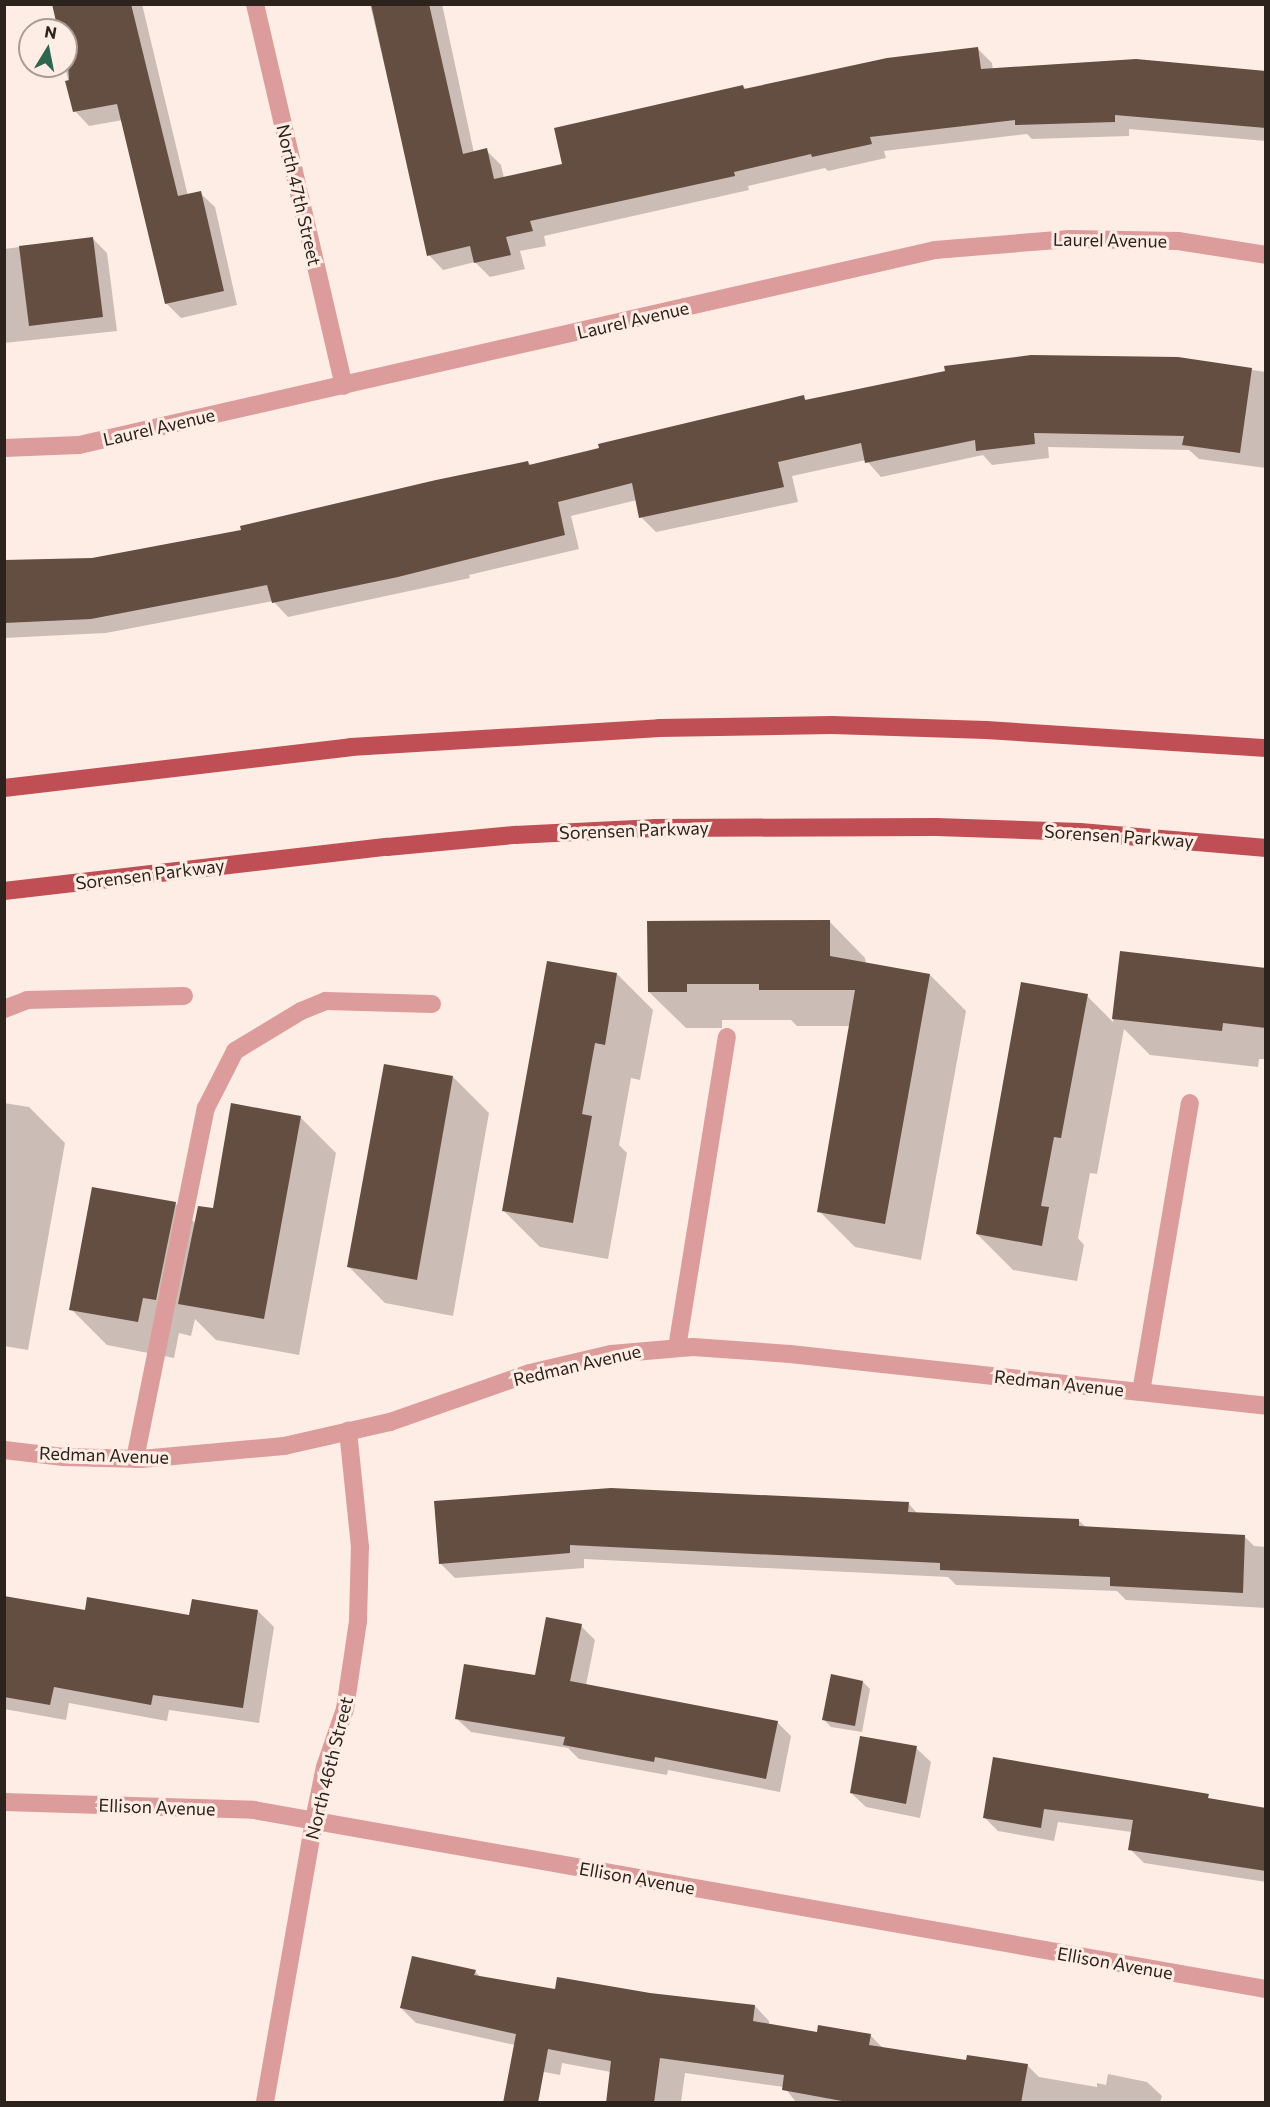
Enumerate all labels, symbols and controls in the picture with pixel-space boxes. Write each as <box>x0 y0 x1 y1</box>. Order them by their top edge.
north arrow <box>18 18 78 78</box>
text: N <box>43 21 58 42</box>
street label: North 47th Street <box>272 122 326 268</box>
street label: Laurel Avenue <box>1053 228 1167 252</box>
street label: Laurel Avenue <box>575 297 691 343</box>
street label: Laurel Avenue <box>101 404 217 450</box>
street label: Sorensen Parkway <box>559 817 709 843</box>
street label: Sorensen Parkway <box>1044 820 1194 852</box>
street label: Sorensen Parkway <box>74 854 226 894</box>
street label: Redman Avenue <box>511 1340 643 1390</box>
street label: Redman Avenue <box>993 1365 1125 1401</box>
street label: Redman Avenue <box>39 1442 169 1468</box>
street label: North 46th Street <box>301 1694 357 1842</box>
street label: Ellison Avenue <box>98 1794 216 1820</box>
street label: Ellison Avenue <box>577 1857 697 1899</box>
street label: Ellison Avenue <box>1055 1942 1175 1984</box>

